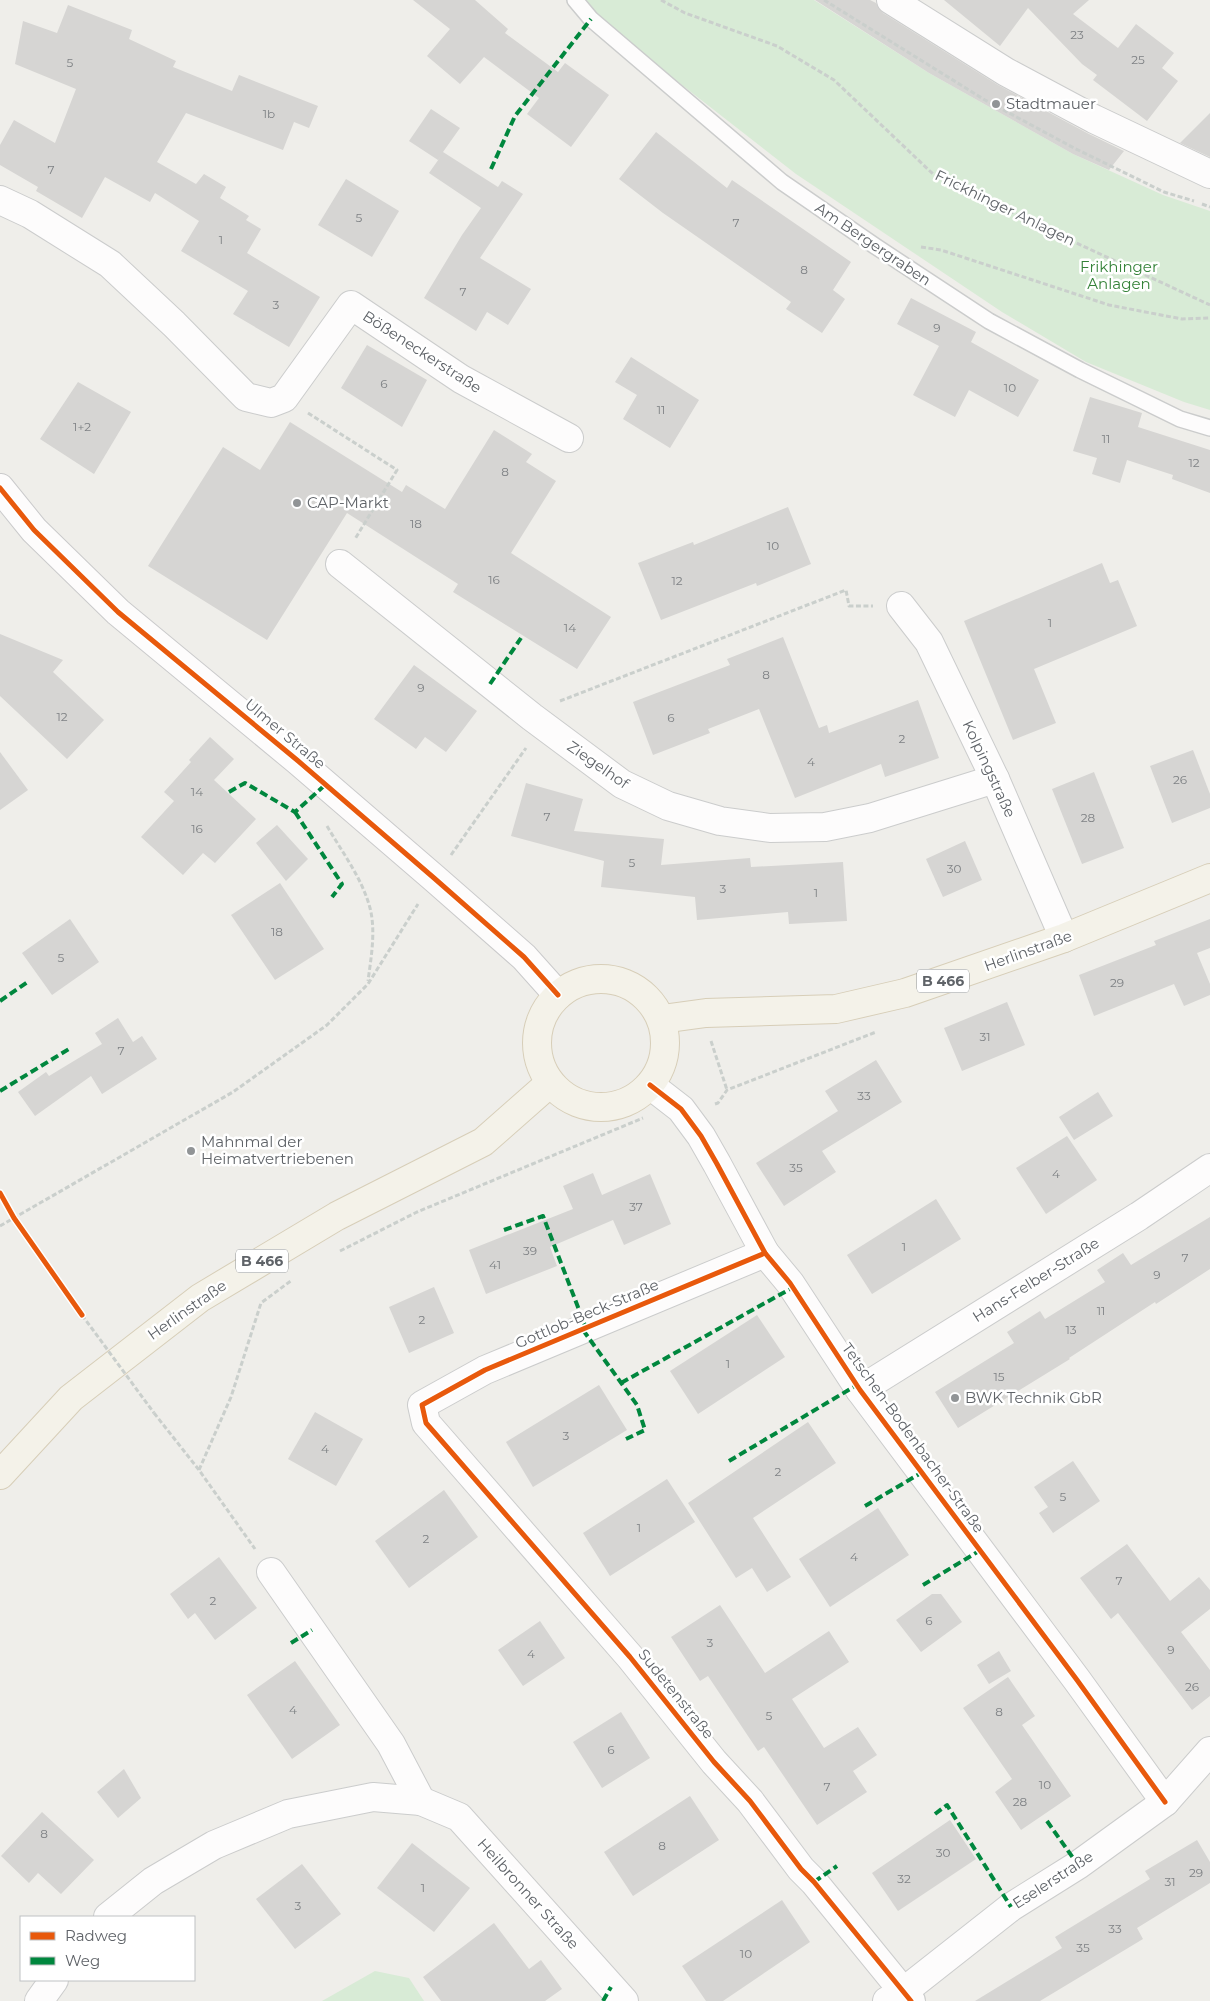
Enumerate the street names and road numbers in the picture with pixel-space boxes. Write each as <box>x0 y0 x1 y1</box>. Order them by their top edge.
street label: Frickhinger Anlagen <box>932 165 1078 250</box>
street label: Am Bergergraben <box>812 198 935 289</box>
street label: Bößeneckerstraße <box>359 306 485 397</box>
street label: Ulmer Straße <box>241 694 330 773</box>
street label: Kolpingstraße <box>959 717 1020 820</box>
street label: Ziegelhof <box>564 736 634 793</box>
street label: Herlinstraße <box>981 926 1074 975</box>
road number: B 466 <box>917 969 969 992</box>
street label: Hans-Felber-Straße <box>969 1233 1103 1326</box>
road number: B 466 <box>236 1250 288 1272</box>
street label: Herlinstraße <box>144 1275 230 1344</box>
street label: Gottlob-Beck-Straße <box>512 1275 661 1352</box>
street label: Tetschen-Bodenbacher-Straße <box>838 1339 989 1536</box>
street label: Sudetenstraße <box>634 1645 718 1743</box>
street label: Heilbronner Straße <box>474 1834 583 1953</box>
street label: Eselerstraße <box>1009 1847 1097 1913</box>

